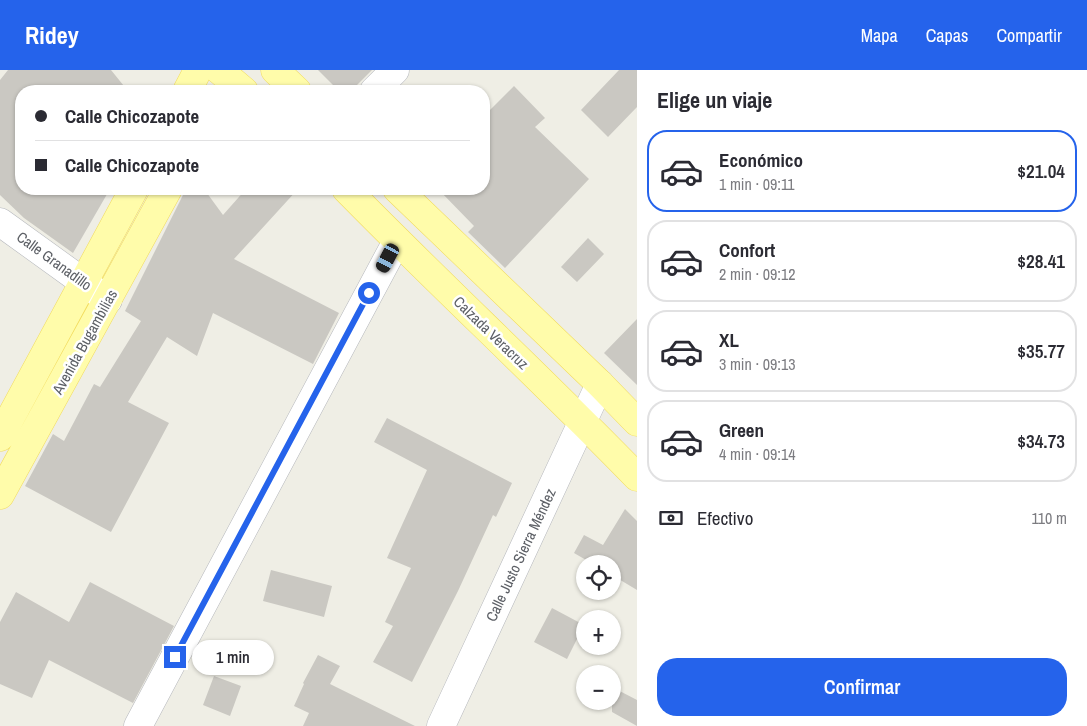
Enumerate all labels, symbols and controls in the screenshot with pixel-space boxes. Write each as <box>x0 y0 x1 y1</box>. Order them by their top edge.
text: Ridey <box>25 19 79 51</box>
text: Mapa <box>861 23 898 48</box>
text: Capas <box>926 23 968 48</box>
text: Compartir <box>996 23 1062 48</box>
text: Elige un viaje <box>657 85 772 115</box>
text: Calle Chicozapote <box>65 103 199 129</box>
text: Económico <box>719 147 803 173</box>
icon: car <box>659 149 704 194</box>
text: Calle Chicozapote <box>65 152 199 178</box>
text: $21.04 <box>1017 158 1065 184</box>
text: 1 min · 09:11 <box>719 173 795 195</box>
street label: Calle Granadillo <box>12 226 96 295</box>
text: Confort <box>719 237 775 263</box>
icon: car <box>659 239 704 284</box>
car <box>374 241 401 275</box>
text: $28.41 <box>1017 248 1065 274</box>
text: 2 min · 09:12 <box>719 263 796 285</box>
route start <box>358 282 380 304</box>
street label: Avenida Bugambilias <box>47 286 122 399</box>
street label: Calzada Veracruz <box>449 291 534 374</box>
text: XL <box>719 327 739 353</box>
icon: car <box>659 329 704 374</box>
text: $35.77 <box>1017 338 1065 364</box>
text: 3 min · 09:13 <box>719 353 796 375</box>
text: Green <box>719 417 764 443</box>
icon: car <box>659 419 704 464</box>
text: $34.73 <box>1017 428 1065 454</box>
text: 4 min · 09:14 <box>719 443 796 465</box>
street label: Calle Justo Sierra Méndez <box>480 485 561 625</box>
icon: cash <box>657 504 685 532</box>
text: Efectivo <box>697 505 753 531</box>
text: 110 m <box>1031 507 1067 529</box>
map controls <box>576 555 621 710</box>
button: locate <box>576 555 621 600</box>
button: + <box>576 610 621 655</box>
callout: 1 min <box>192 640 275 674</box>
route end <box>164 646 186 668</box>
text: 1 min <box>216 646 250 668</box>
button: Confirmar <box>657 658 1067 716</box>
button: − <box>576 665 621 710</box>

